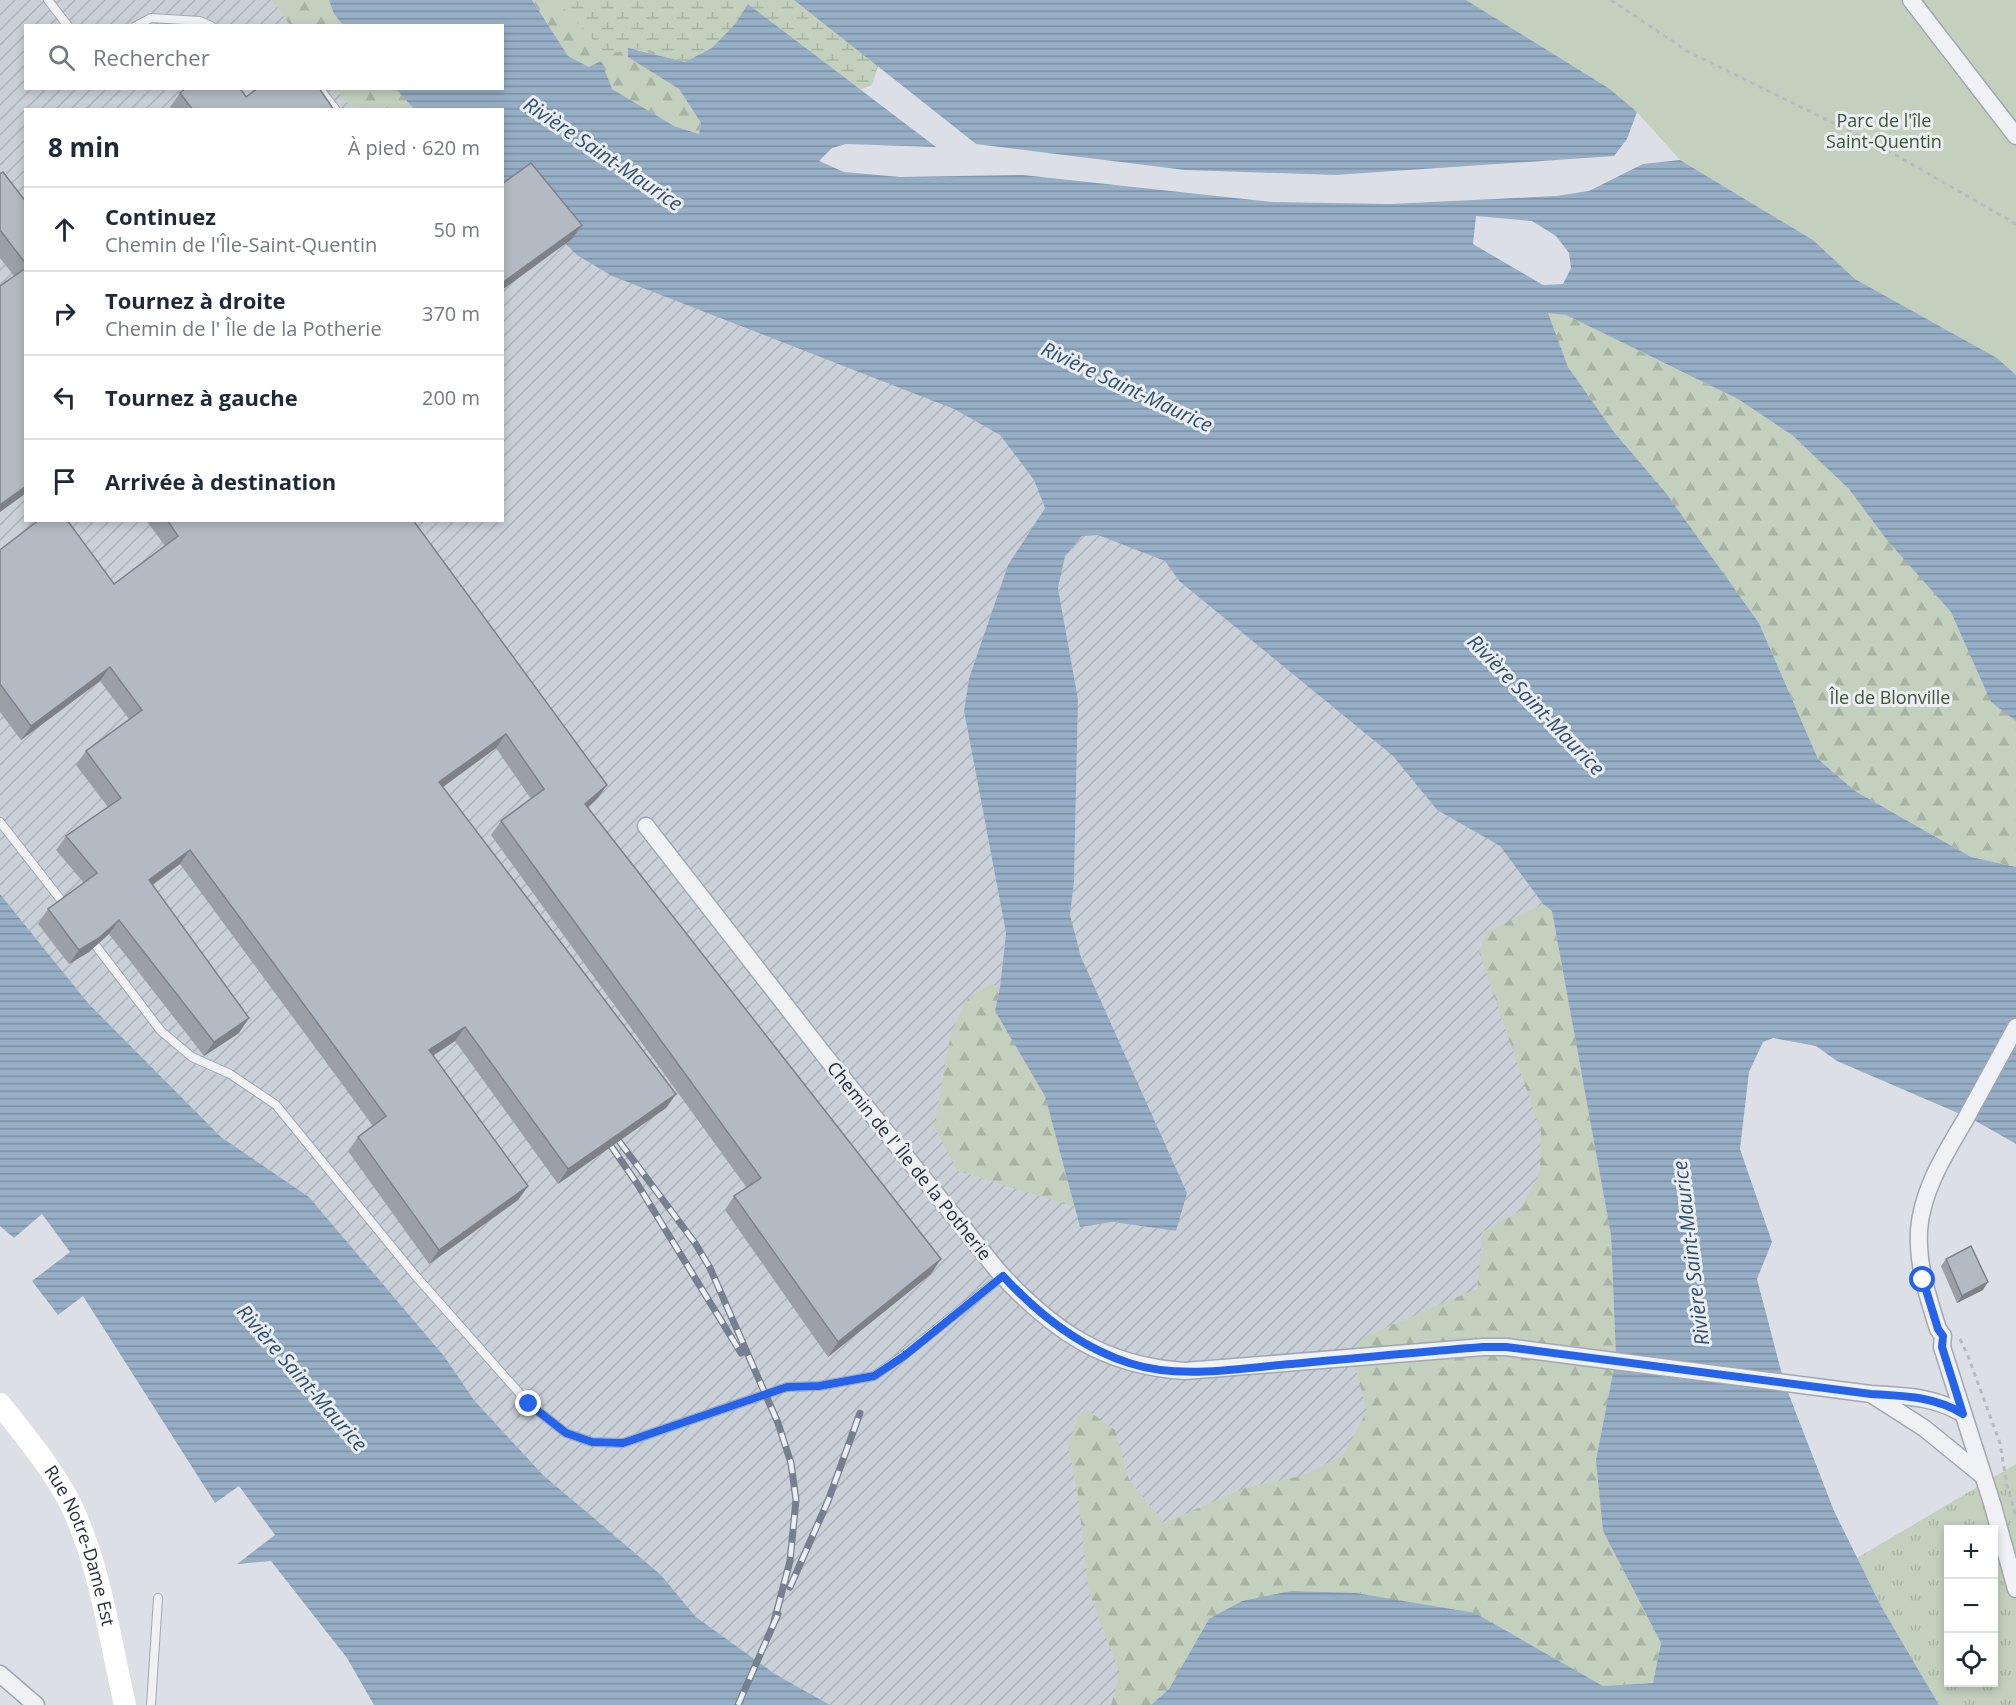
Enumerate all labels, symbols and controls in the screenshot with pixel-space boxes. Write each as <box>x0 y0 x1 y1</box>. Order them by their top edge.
search box <box>24 24 504 90</box>
icon: search <box>45 41 78 74</box>
text: Rechercher <box>93 42 210 72</box>
water label: Rivière Saint-Maurice <box>519 90 688 217</box>
park label: Parc de l'île Saint-Quentin <box>1826 108 1942 153</box>
text: 8 min <box>48 129 120 165</box>
text: À pied · 620 m <box>348 134 480 161</box>
text: Continuez <box>105 201 216 231</box>
icon: ahead <box>48 213 81 246</box>
text: 50 m <box>433 216 480 243</box>
text: Chemin de l'Île-Saint-Quentin <box>105 231 377 258</box>
text: Tournez à droite <box>105 285 286 315</box>
icon: right <box>48 297 81 330</box>
text: 370 m <box>422 300 480 327</box>
text: Chemin de l' Île de la Potherie <box>105 315 382 342</box>
water label: Rivière Saint-Maurice <box>1037 335 1217 438</box>
icon: left <box>48 381 81 414</box>
text: Tournez à gauche <box>105 382 298 412</box>
text: 200 m <box>422 384 480 411</box>
icon: arrive <box>48 465 81 498</box>
text: Arrivée à destination <box>105 466 336 496</box>
water label: Rivière Saint-Maurice <box>1462 628 1611 781</box>
park label: Île de Blonville <box>1829 685 1950 709</box>
street label: Chemin de l' Île de la Potherie <box>822 1056 997 1265</box>
water label: Rivière Saint-Maurice <box>1666 1159 1715 1347</box>
route start <box>1909 1266 1935 1292</box>
water label: Rivière Saint-Maurice <box>231 1299 374 1457</box>
route end <box>515 1390 541 1416</box>
street label: Rue Notre-Dame Est <box>39 1460 121 1628</box>
map controls <box>1944 1525 1998 1687</box>
button: + <box>1944 1525 1998 1579</box>
button: − <box>1944 1579 1998 1633</box>
button: locate <box>1944 1633 1998 1687</box>

